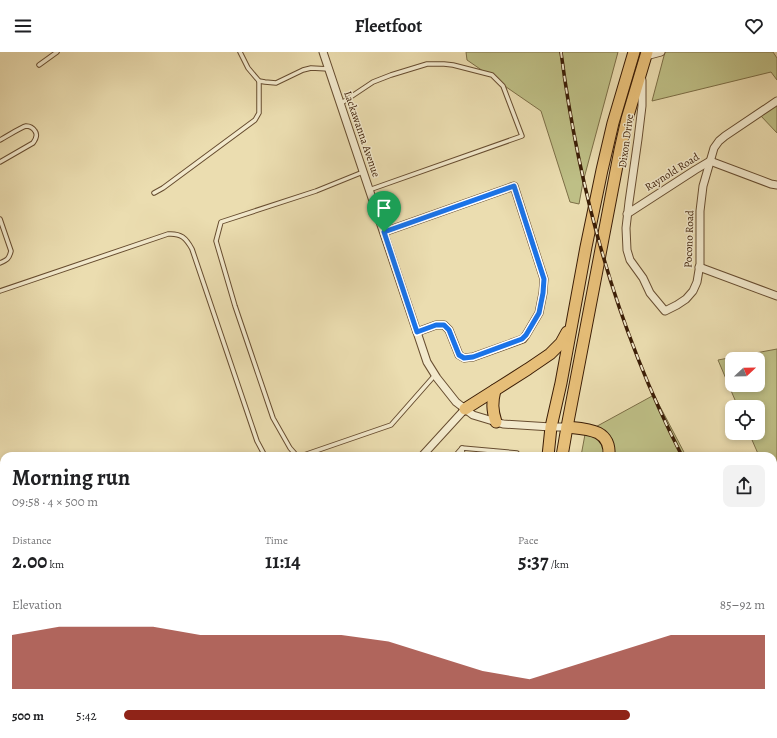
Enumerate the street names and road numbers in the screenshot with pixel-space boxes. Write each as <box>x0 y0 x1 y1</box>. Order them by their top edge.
street label: Lackawanna Avenue <box>340 89 384 179</box>
street label: Dixon Drive <box>615 113 637 169</box>
street label: Raynold Road <box>642 149 702 195</box>
street label: Pocono Road <box>680 210 698 268</box>

